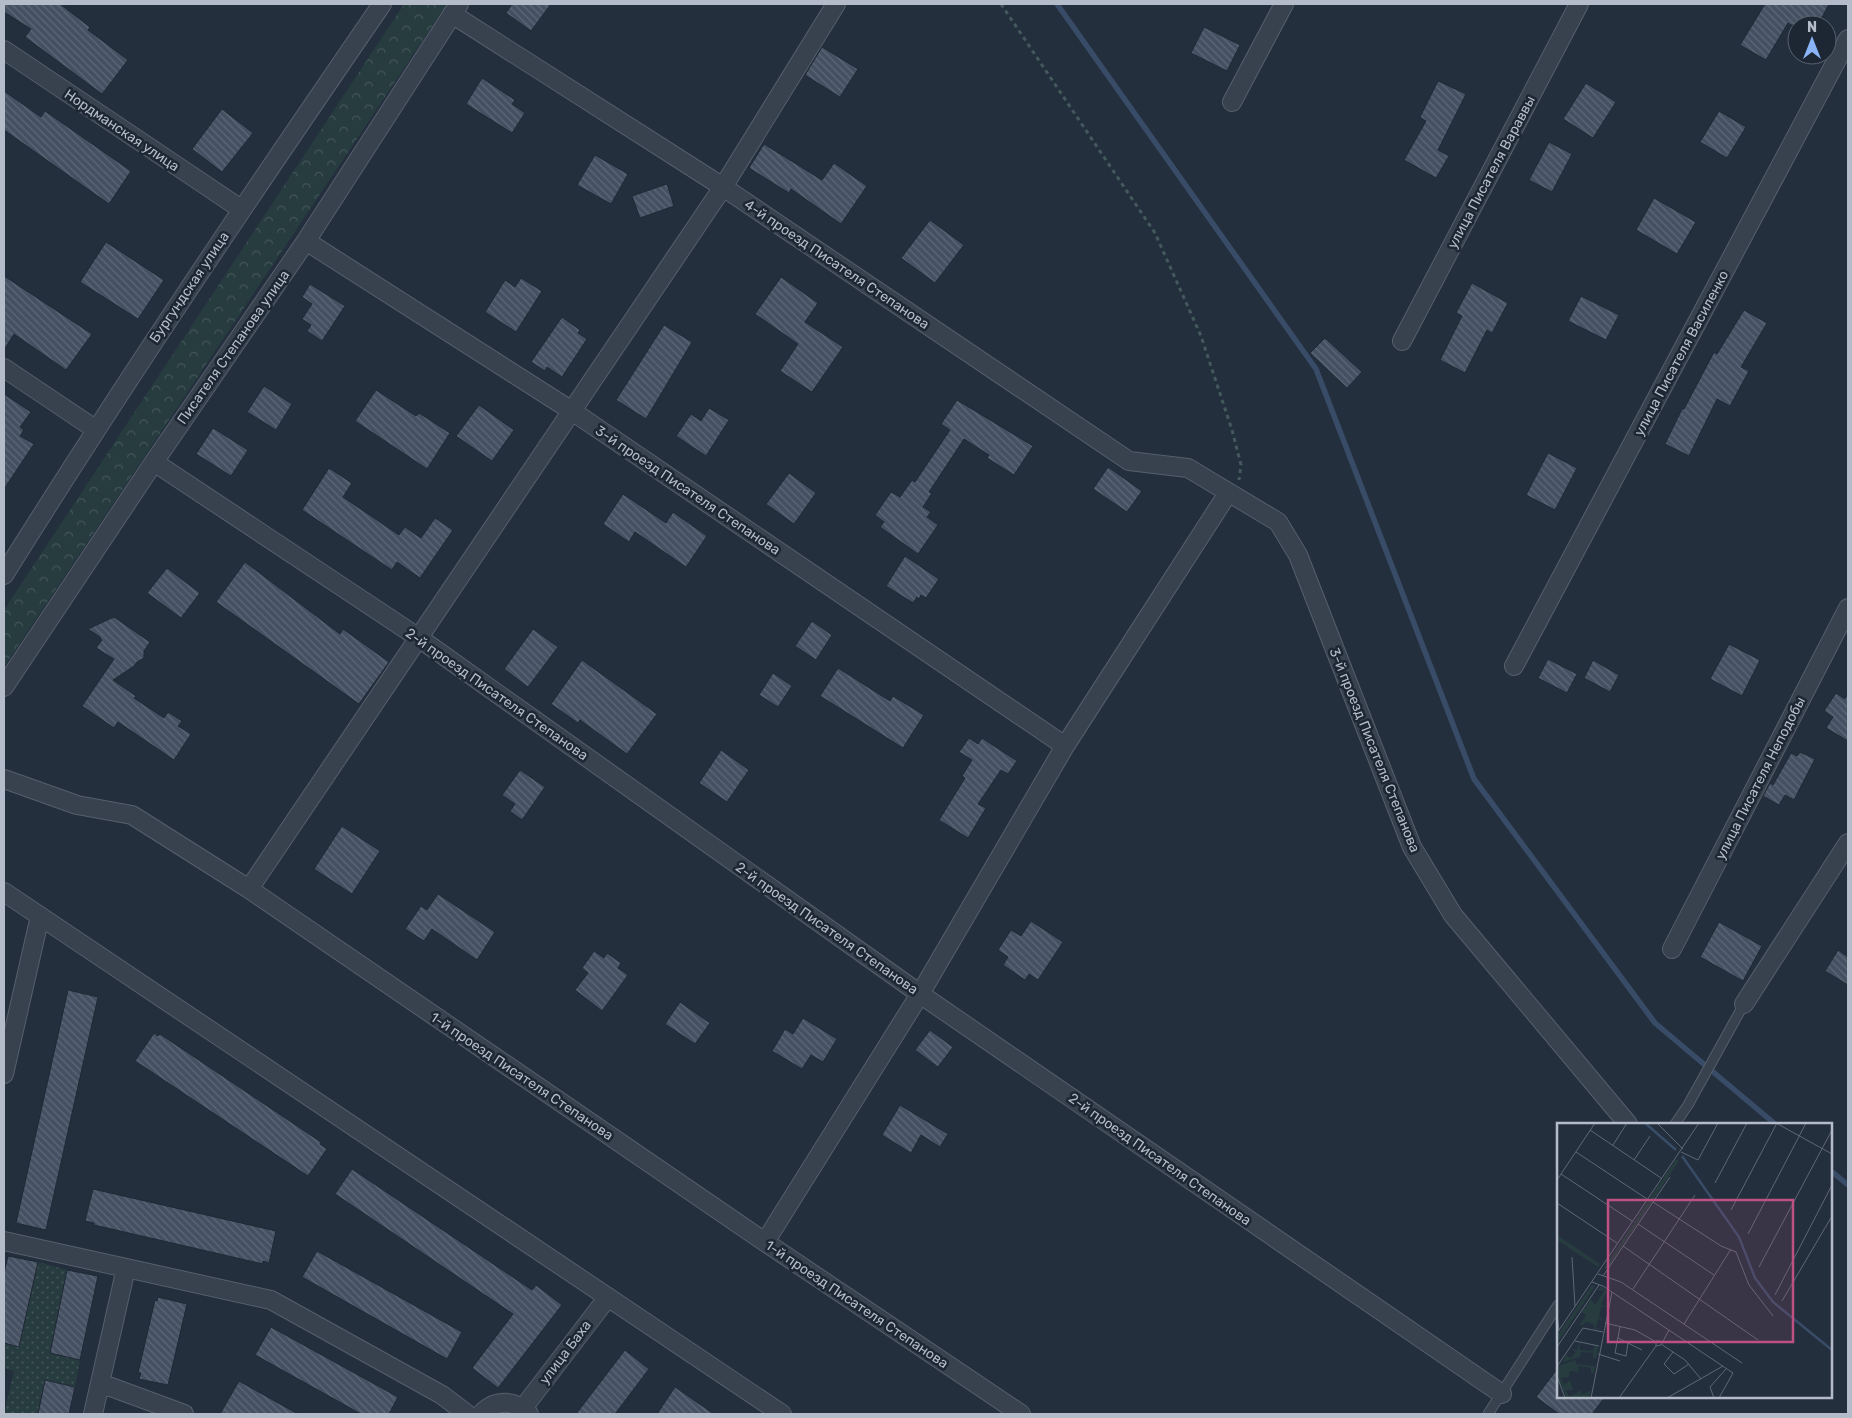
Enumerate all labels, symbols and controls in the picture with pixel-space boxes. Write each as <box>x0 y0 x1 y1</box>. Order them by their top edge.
north arrow <box>1787 15 1837 65</box>
text: N <box>1807 19 1817 36</box>
street label: Нордманская улица <box>61 86 182 175</box>
street label: улица Писателя Вараввы <box>1444 93 1539 252</box>
street label: 4-й проезд Писателя Степанова <box>741 196 932 333</box>
street label: Бургундская улица <box>146 229 233 346</box>
street label: Писателя Степанова улица <box>174 267 293 428</box>
street label: улица Писателя Василенко <box>1631 268 1732 439</box>
street label: 3-й проезд Писателя Степанова <box>592 422 783 559</box>
street label: 2-й проезд Писателя Степанова <box>402 625 591 764</box>
street label: 3-й проезд Писателя Степанова <box>1326 645 1423 855</box>
street label: улица Писателя Неподобы <box>1712 694 1809 862</box>
street label: 2-й проезд Писателя Степанова <box>732 859 921 998</box>
street label: 1-й проезд Писателя Степанова <box>427 1009 616 1144</box>
street label: 2-й проезд Писателя Степанова <box>1065 1090 1254 1229</box>
inset map <box>1557 1123 1832 1398</box>
street label: 1-й проезд Писателя Степанова <box>762 1237 951 1372</box>
street label: улица Баха <box>536 1317 595 1388</box>

